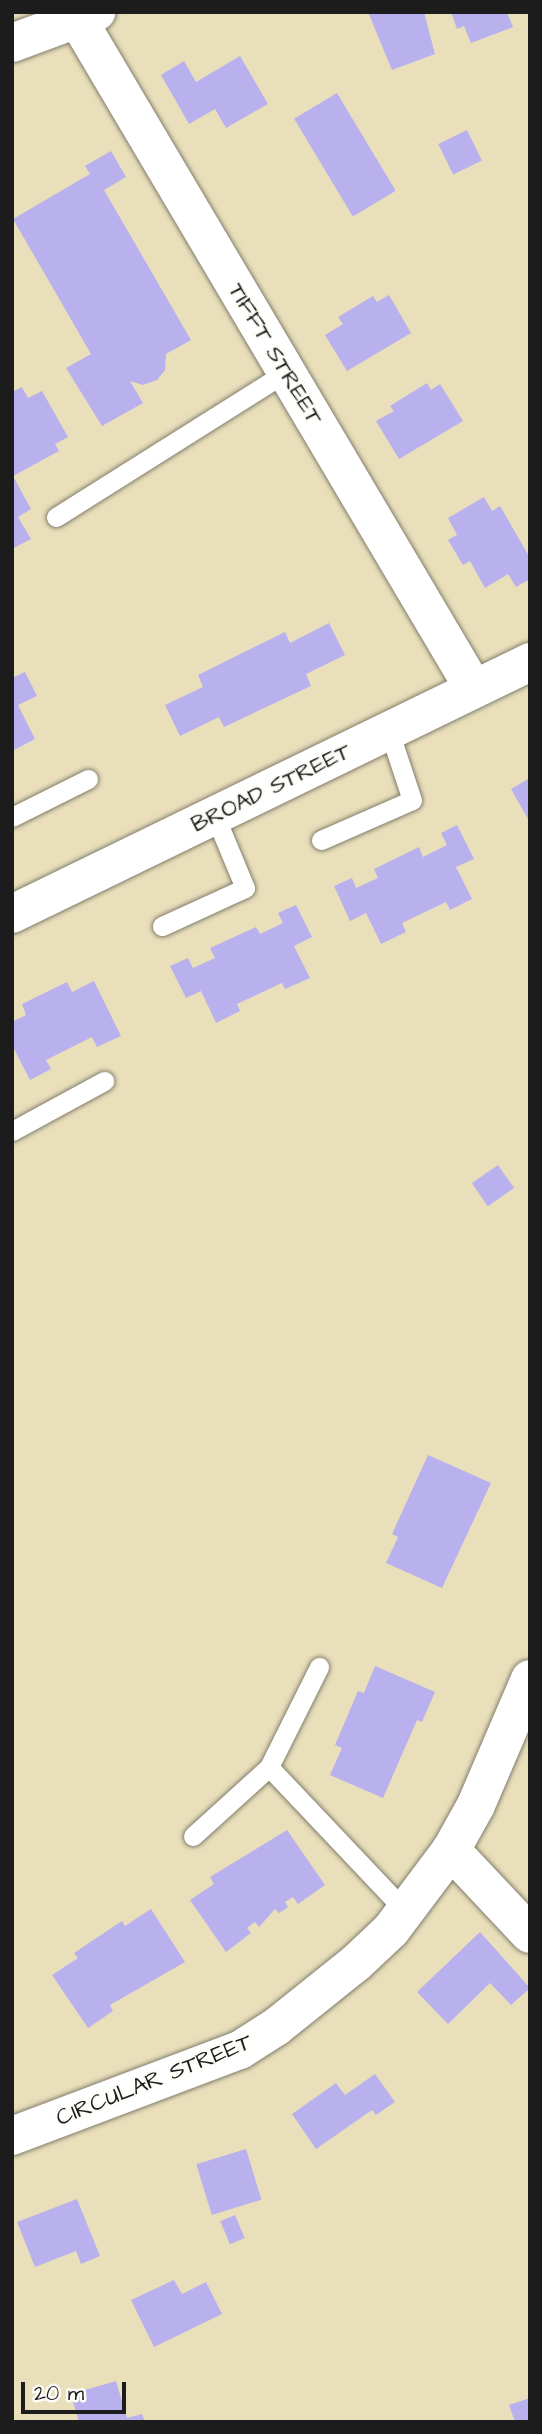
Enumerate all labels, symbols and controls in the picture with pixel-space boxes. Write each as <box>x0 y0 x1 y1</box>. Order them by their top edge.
street label: TIFFT STREET <box>222 278 328 430</box>
street label: BROAD STREET <box>187 737 355 839</box>
street label: CIRCULAR STREET <box>52 2028 256 2132</box>
scale bar <box>24 2368 130 2412</box>
text: 20 m <box>34 2379 84 2408</box>

